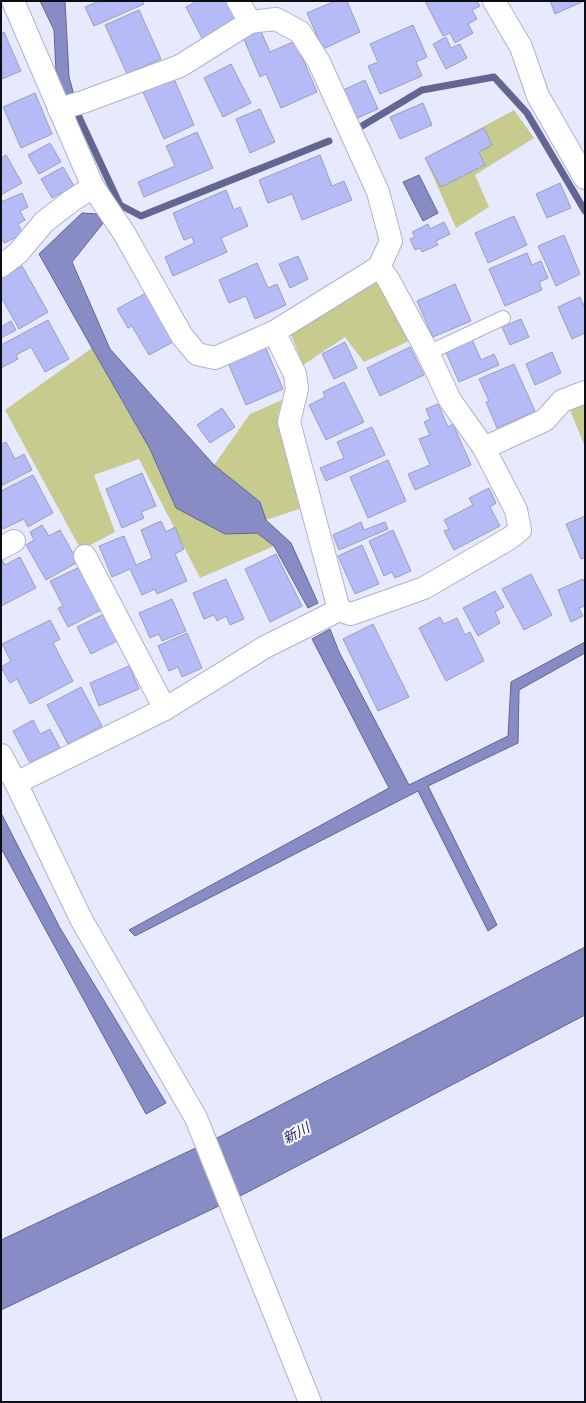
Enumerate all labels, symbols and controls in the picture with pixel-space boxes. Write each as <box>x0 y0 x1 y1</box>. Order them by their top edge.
water label: 新川 <box>279 1117 315 1148</box>

